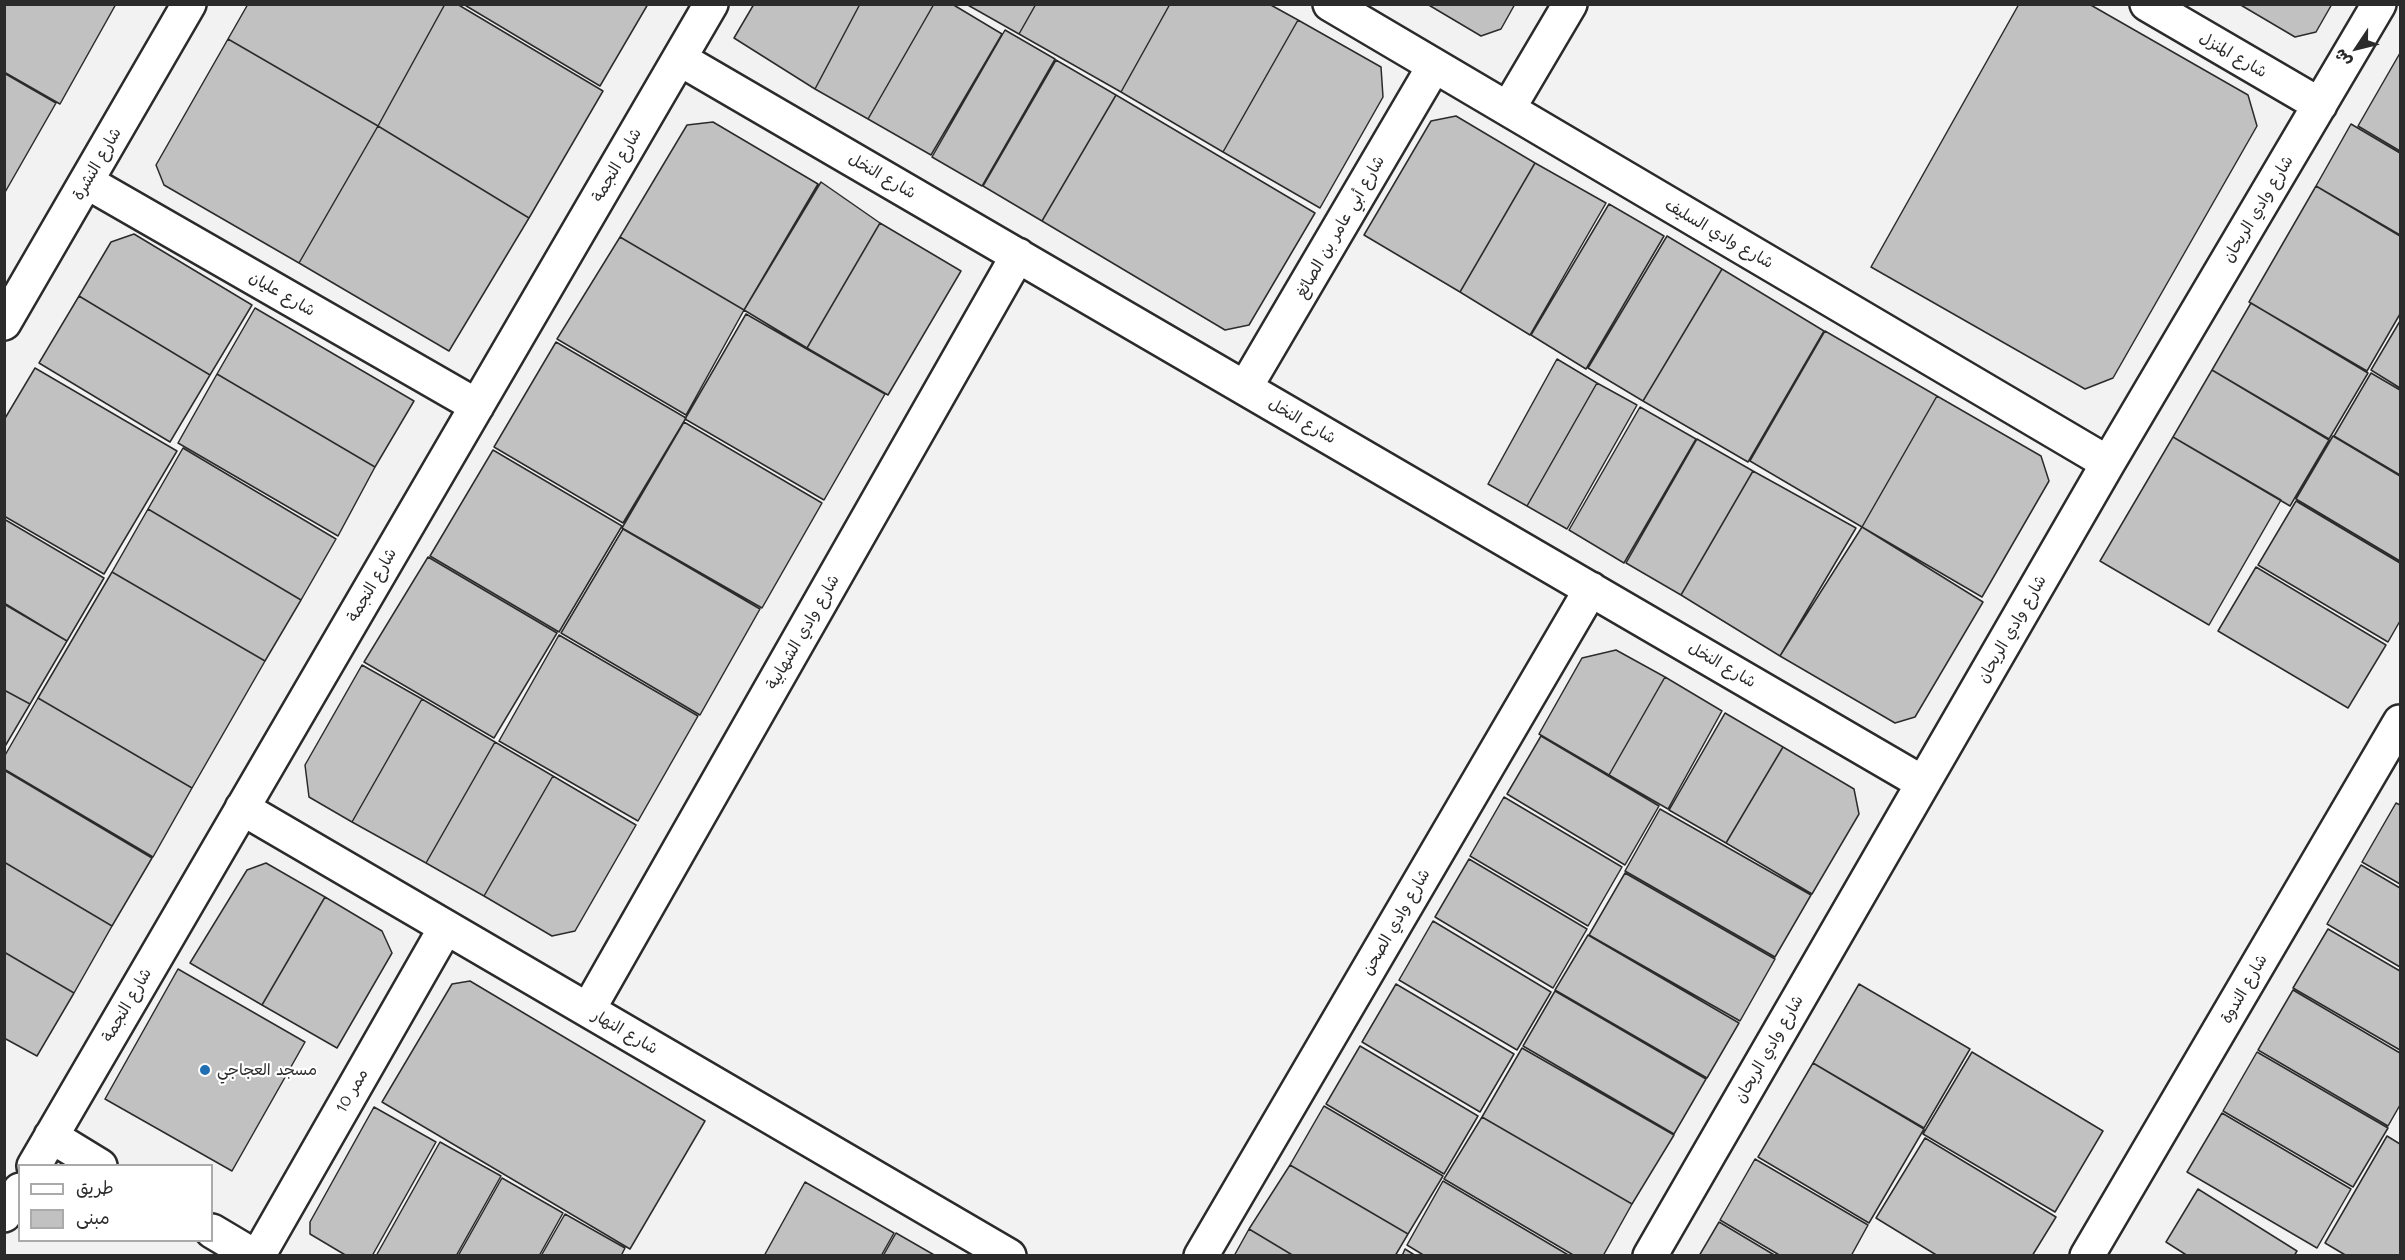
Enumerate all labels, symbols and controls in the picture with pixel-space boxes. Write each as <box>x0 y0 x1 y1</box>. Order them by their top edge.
north arrow <box>2327 18 2387 78</box>
street label: شارع المنزل <box>2196 28 2270 82</box>
text: ش <box>2328 45 2356 72</box>
street label: شارع النشرة <box>69 124 125 204</box>
street label: شارع النجمة <box>588 125 646 205</box>
street label: شارع النخل <box>845 149 919 203</box>
street label: شارع أبي عامر بن الصائغ <box>1291 152 1389 302</box>
street label: شارع وادي الريحان <box>2219 152 2297 266</box>
street label: شارع وادي السليف <box>1661 195 1777 273</box>
street label: شارع عليان <box>246 267 318 321</box>
street label: شارع النخل <box>1265 394 1339 448</box>
street label: شارع النجمة <box>343 545 401 625</box>
street label: شارع وادي الشهابية <box>762 571 844 693</box>
street label: شارع وادي الريحان <box>1973 572 2051 686</box>
street label: شارع النخل <box>1685 638 1759 692</box>
street label: شارع وادي الصحن <box>1358 865 1434 979</box>
street label: شارع الندوة <box>2217 951 2271 1027</box>
street label: شارع النجمة <box>98 965 156 1045</box>
street label: شارع وادي الريحان <box>1730 992 1808 1106</box>
street label: شارع النهار <box>589 1006 661 1058</box>
place label: مسجد العجاجي <box>217 1060 317 1080</box>
marker: مسجد العجاجي <box>198 1063 212 1077</box>
street label: ممر 10 <box>332 1065 372 1117</box>
legend <box>18 1164 213 1242</box>
text: طريق <box>76 1175 114 1199</box>
text: مبنى <box>76 1205 110 1229</box>

